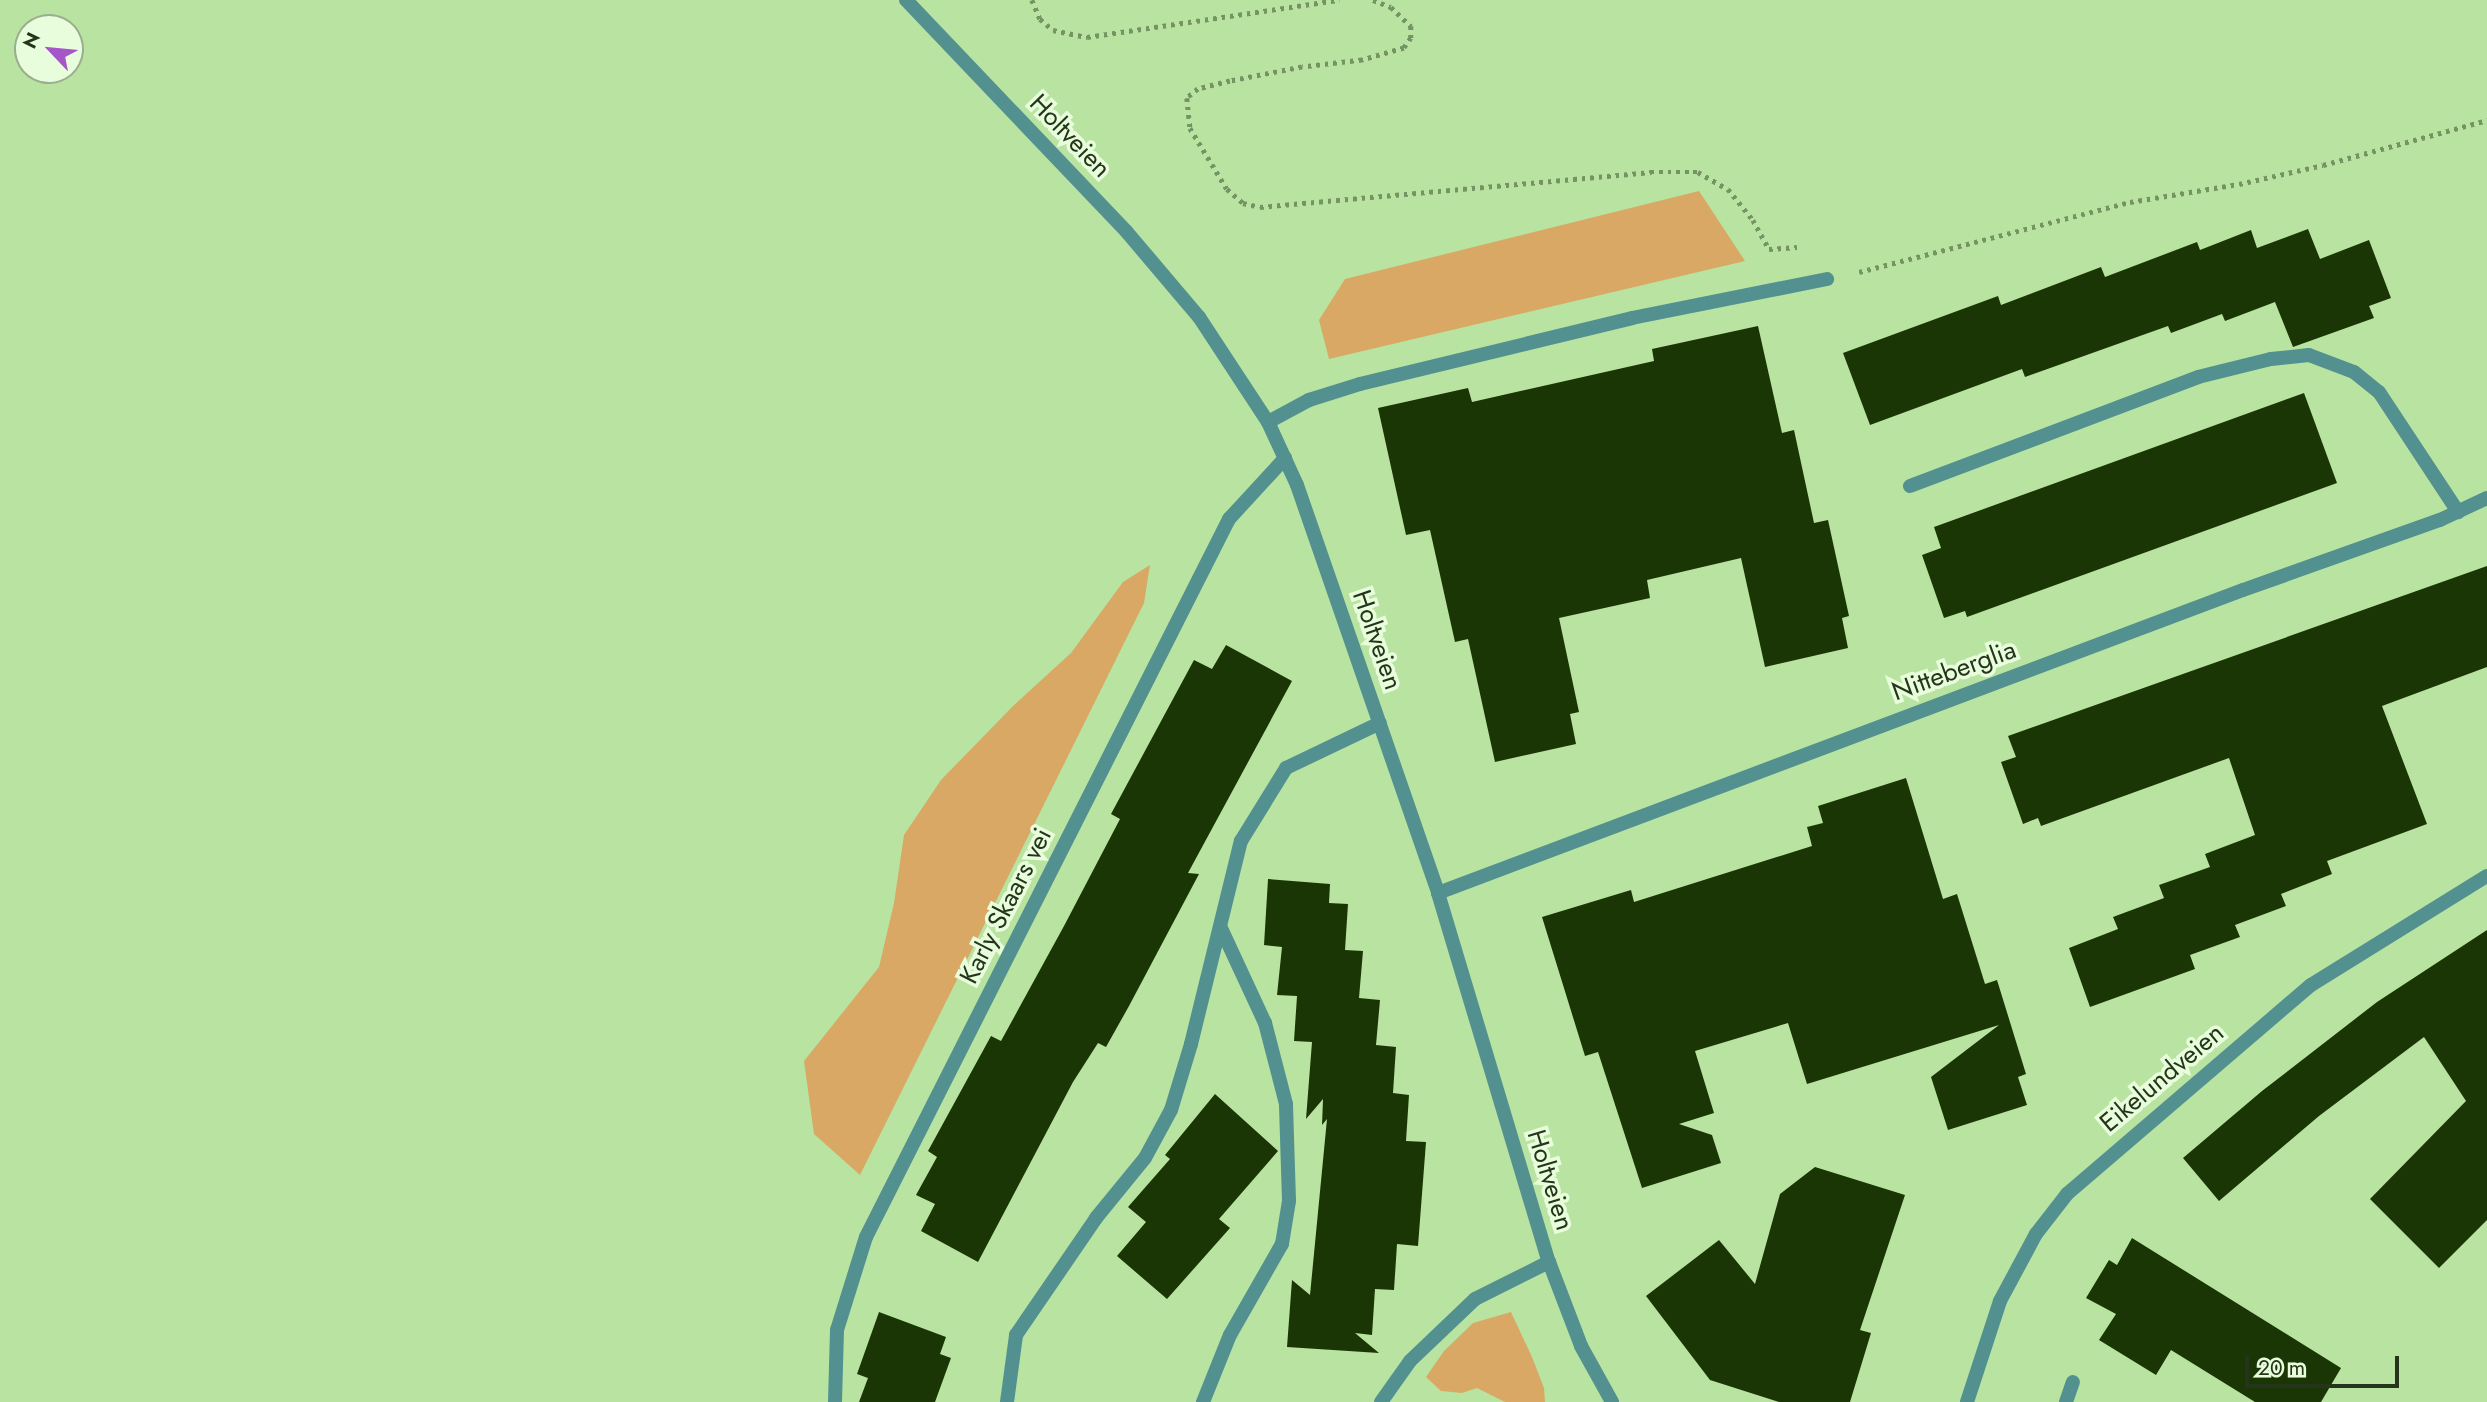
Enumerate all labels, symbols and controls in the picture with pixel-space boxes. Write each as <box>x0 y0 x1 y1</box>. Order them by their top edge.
north arrow <box>14 14 84 84</box>
text: N <box>16 28 47 53</box>
street label: Holtveien <box>1023 88 1117 184</box>
street label: Holtveien <box>1345 586 1409 694</box>
street label: Nitteberglia <box>1888 634 2020 708</box>
street label: Karly Skaars vei <box>953 823 1059 989</box>
street label: Eikelundveien <box>2094 1017 2230 1139</box>
street label: Holtveien <box>1520 1126 1580 1234</box>
scale bar <box>2249 1342 2403 1386</box>
text: 20 m <box>2258 1353 2305 1383</box>

